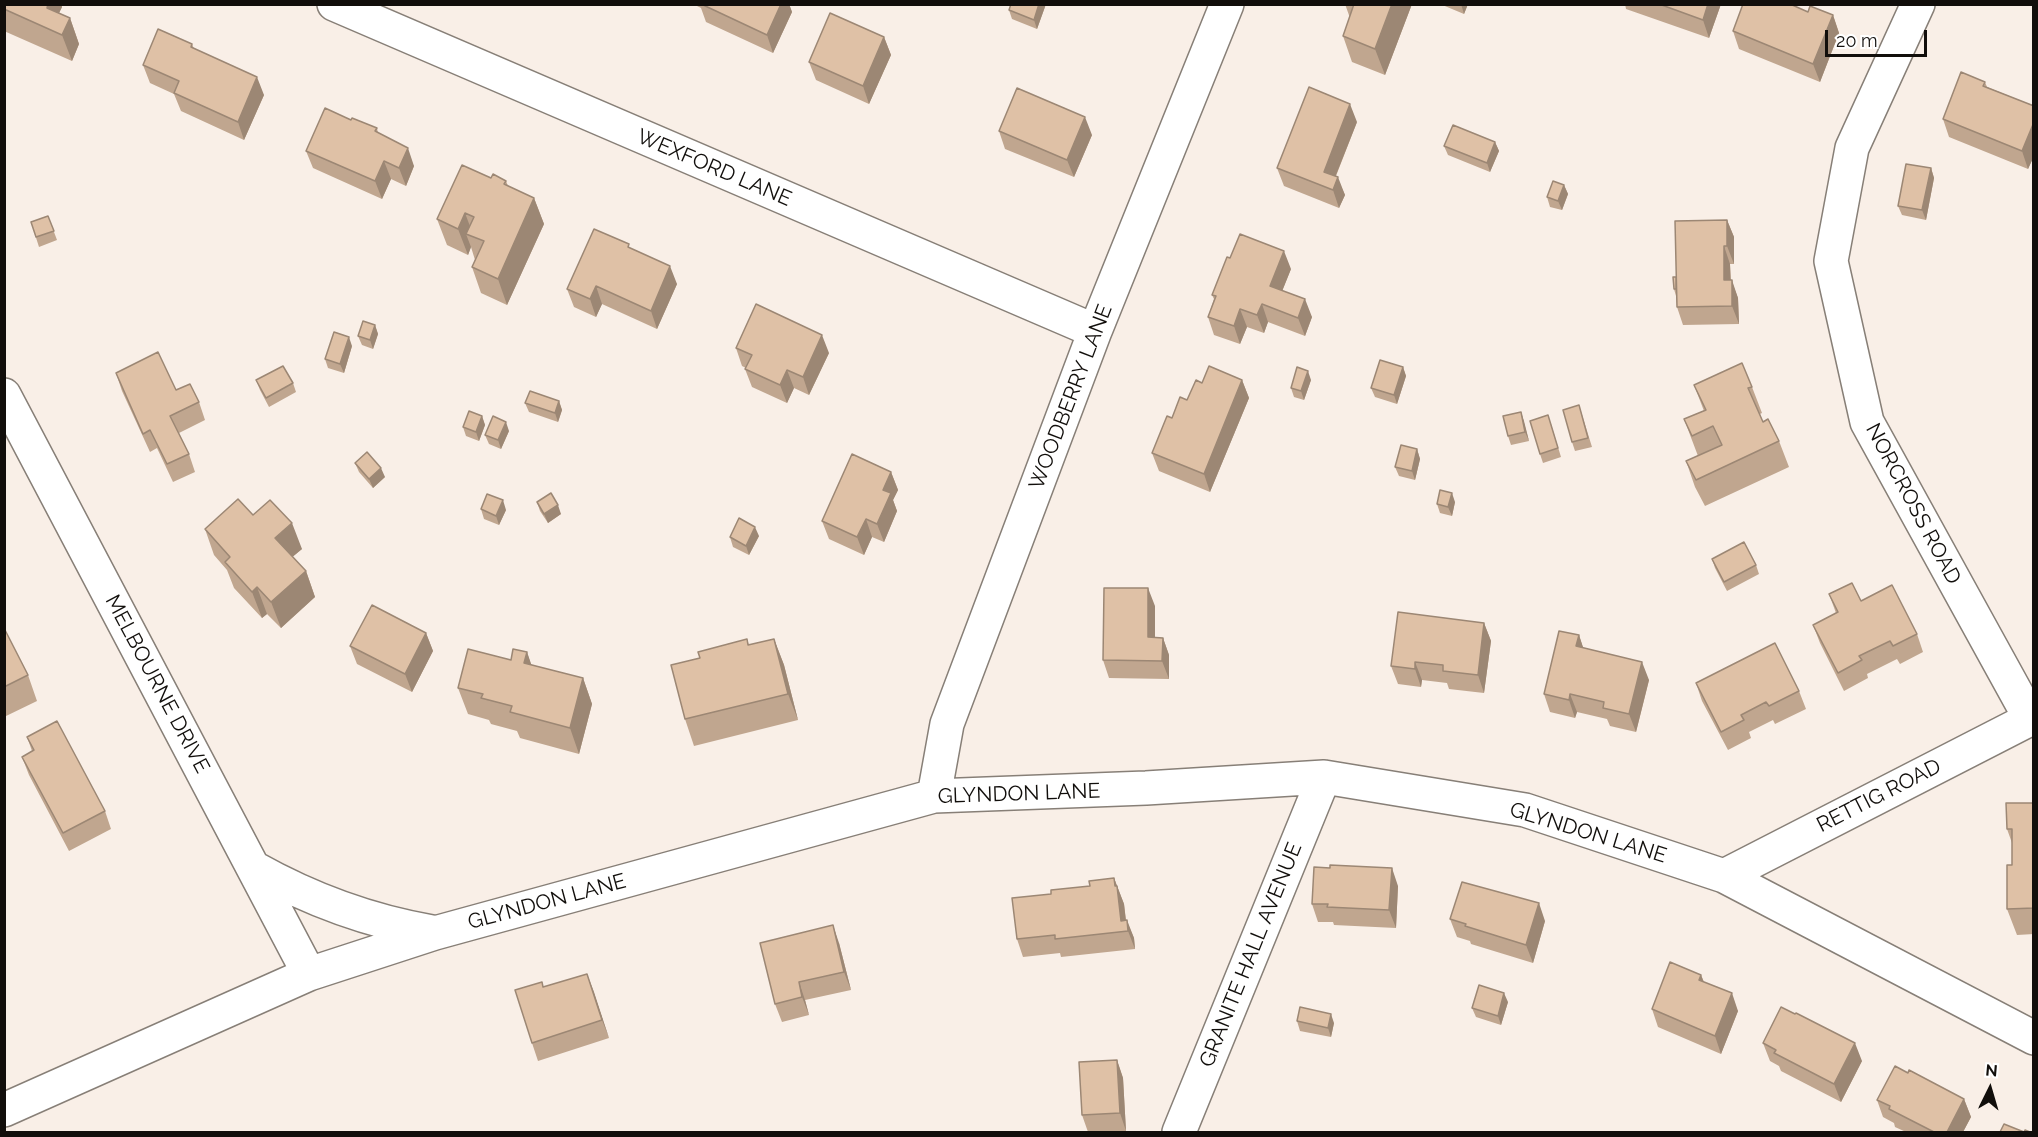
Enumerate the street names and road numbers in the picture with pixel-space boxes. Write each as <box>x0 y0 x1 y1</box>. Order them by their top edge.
street label: WEXFORD LANE <box>633 124 795 212</box>
street label: WOODBERRY LANE <box>1024 301 1118 493</box>
street label: NORCROSS ROAD <box>1860 419 1966 589</box>
street label: MELBOURNE DRIVE <box>99 591 215 777</box>
street label: RETTIG ROAD <box>1813 754 1945 838</box>
street label: GLYNDON LANE <box>937 779 1101 809</box>
street label: GLYNDON LANE <box>1507 797 1669 869</box>
street label: GRANITE HALL AVENUE <box>1194 839 1308 1071</box>
street label: GLYNDON LANE <box>465 869 629 935</box>

